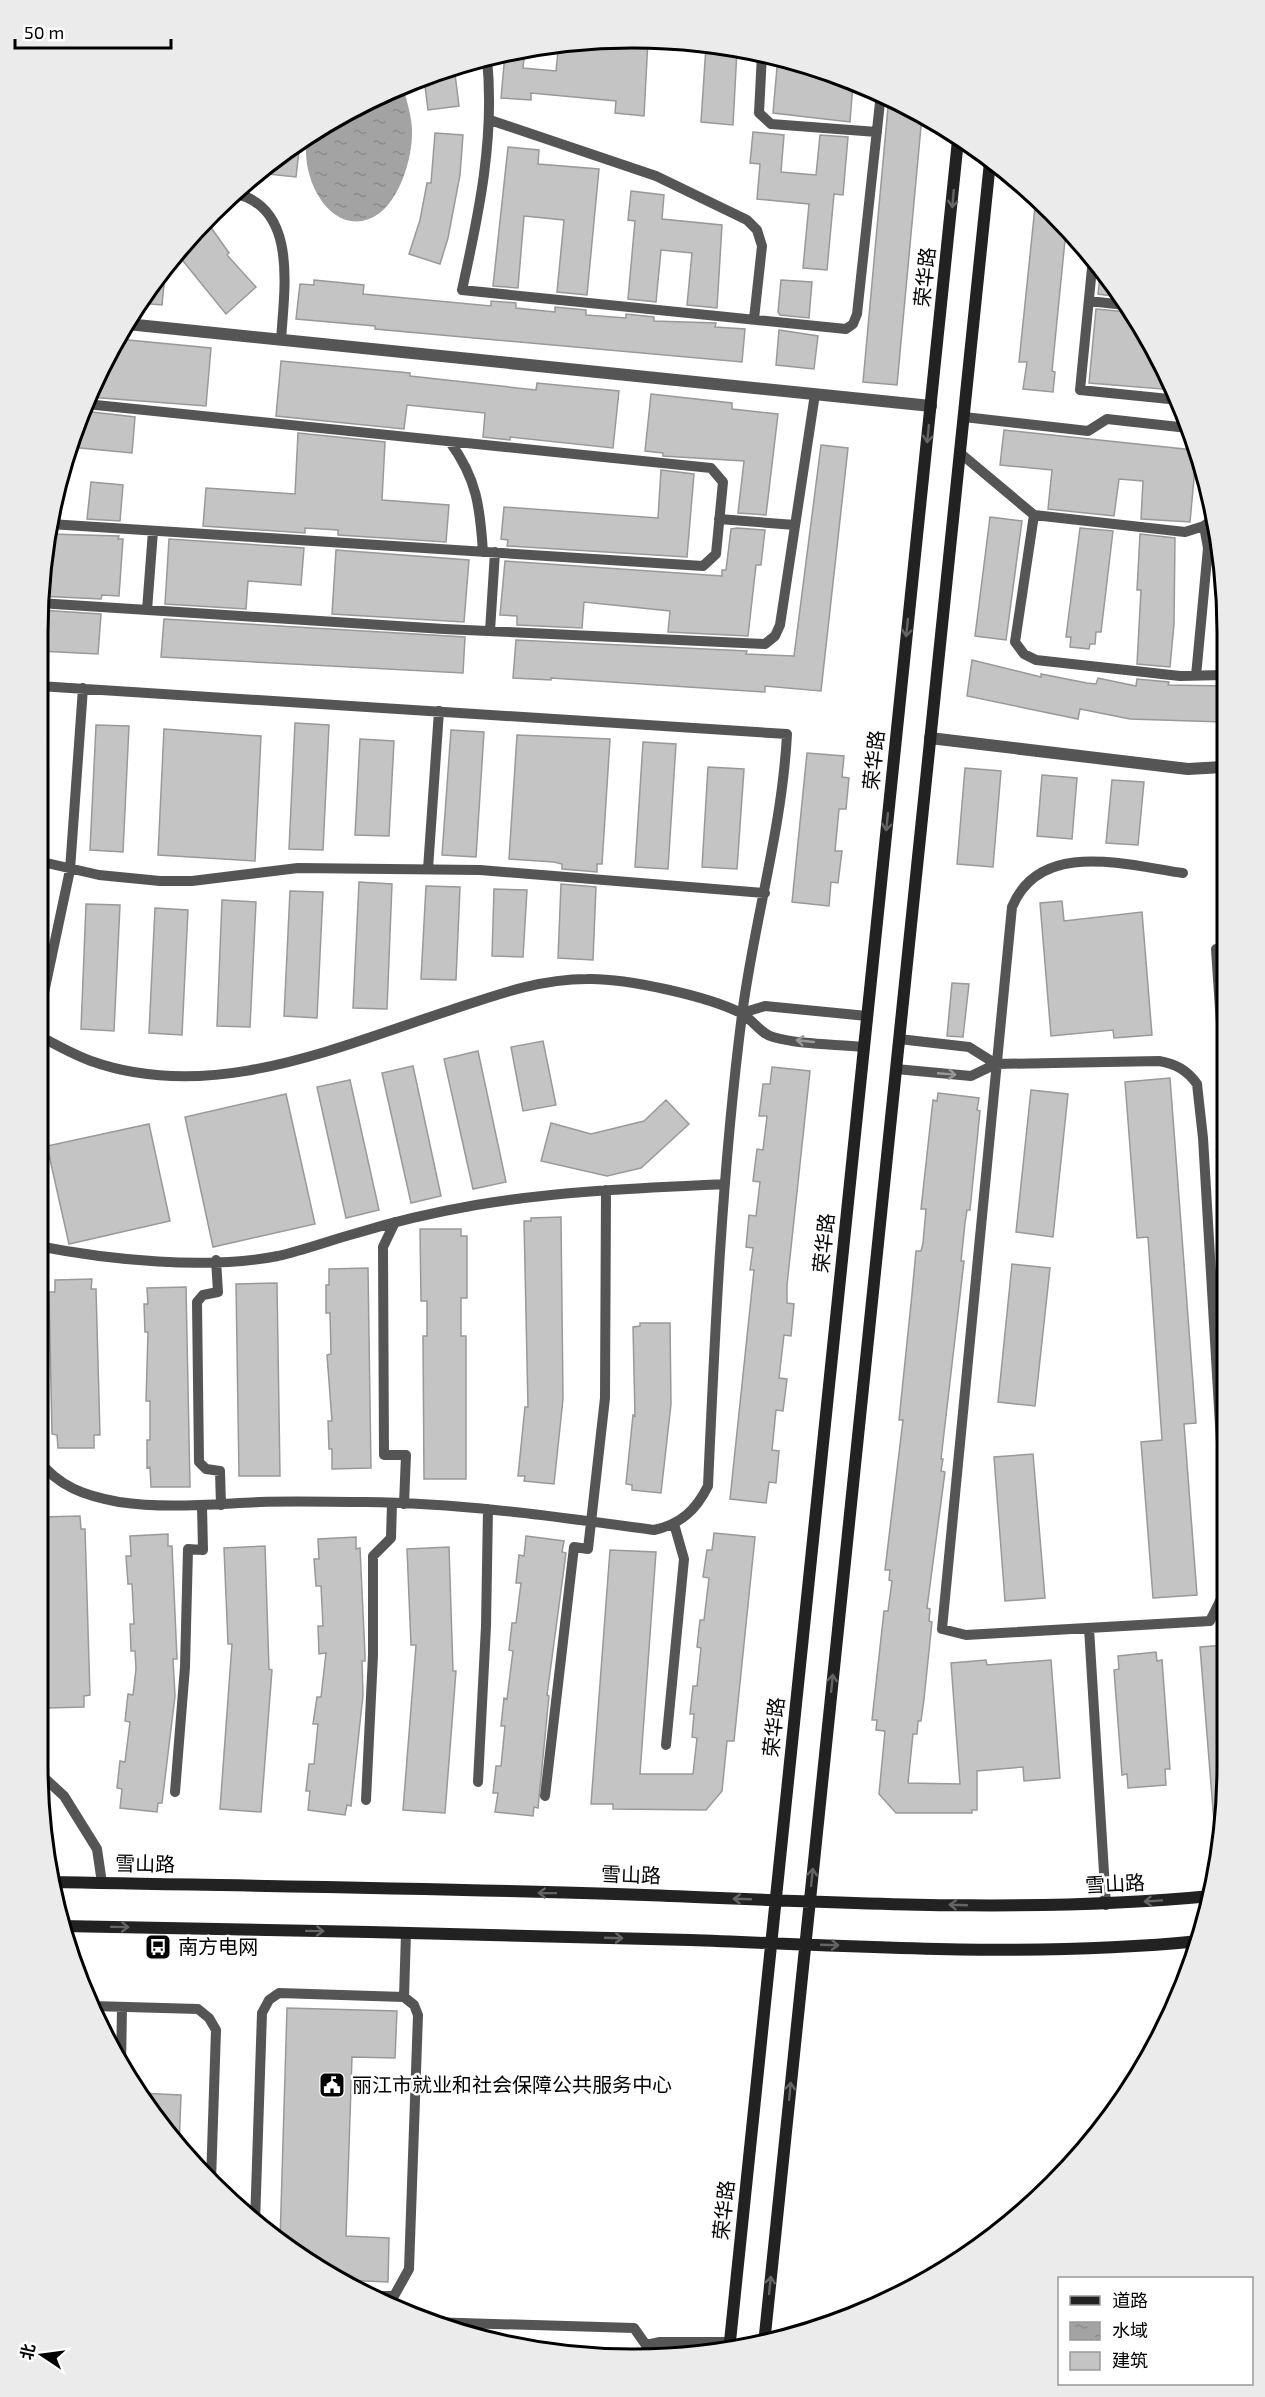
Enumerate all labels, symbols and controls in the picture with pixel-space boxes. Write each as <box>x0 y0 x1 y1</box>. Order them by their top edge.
scale bar <box>15 12 171 50</box>
text: 50 m <box>24 21 64 43</box>
one-way arrow <box>947 188 958 208</box>
street label: 荣华路 <box>909 246 939 308</box>
one-way arrow <box>922 424 933 444</box>
one-way arrow <box>901 618 912 638</box>
street label: 荣华路 <box>858 729 888 791</box>
one-way arrow <box>881 812 892 832</box>
one-way arrow <box>796 1035 816 1046</box>
one-way arrow <box>937 1069 957 1080</box>
street label: 荣华路 <box>808 1212 838 1274</box>
one-way arrow <box>827 1673 838 1693</box>
street label: 荣华路 <box>758 1696 788 1758</box>
street label: 雪山路 <box>115 1850 175 1876</box>
street label: 雪山路 <box>601 1861 661 1887</box>
one-way arrow <box>807 1867 818 1887</box>
street label: 雪山路 <box>1084 1869 1146 1897</box>
one-way arrow <box>538 1887 558 1898</box>
one-way arrow <box>732 1893 752 1904</box>
one-way arrow <box>1143 1896 1163 1907</box>
one-way arrow <box>948 1900 968 1911</box>
one-way arrow <box>109 1921 129 1933</box>
one-way arrow <box>304 1925 324 1937</box>
bus stop icon: 南方电网 <box>143 1932 173 1962</box>
one-way arrow <box>604 1932 624 1944</box>
place label: 南方电网 <box>178 1934 258 1958</box>
one-way arrow <box>820 1939 840 1951</box>
public building icon: 丽江市就业和社会保障公共服务中心 <box>317 2070 347 2100</box>
place label: 丽江市就业和社会保障公共服务中心 <box>352 2072 672 2096</box>
one-way arrow <box>785 2082 796 2102</box>
street label: 荣华路 <box>708 2179 738 2241</box>
one-way arrow <box>765 2276 776 2296</box>
legend <box>1058 2277 1253 2385</box>
text: 道路 <box>1112 2289 1148 2311</box>
text: 水域 <box>1112 2319 1148 2341</box>
north arrow <box>12 2325 72 2385</box>
text: 北 <box>16 2342 38 2361</box>
text: 建筑 <box>1112 2349 1148 2371</box>

